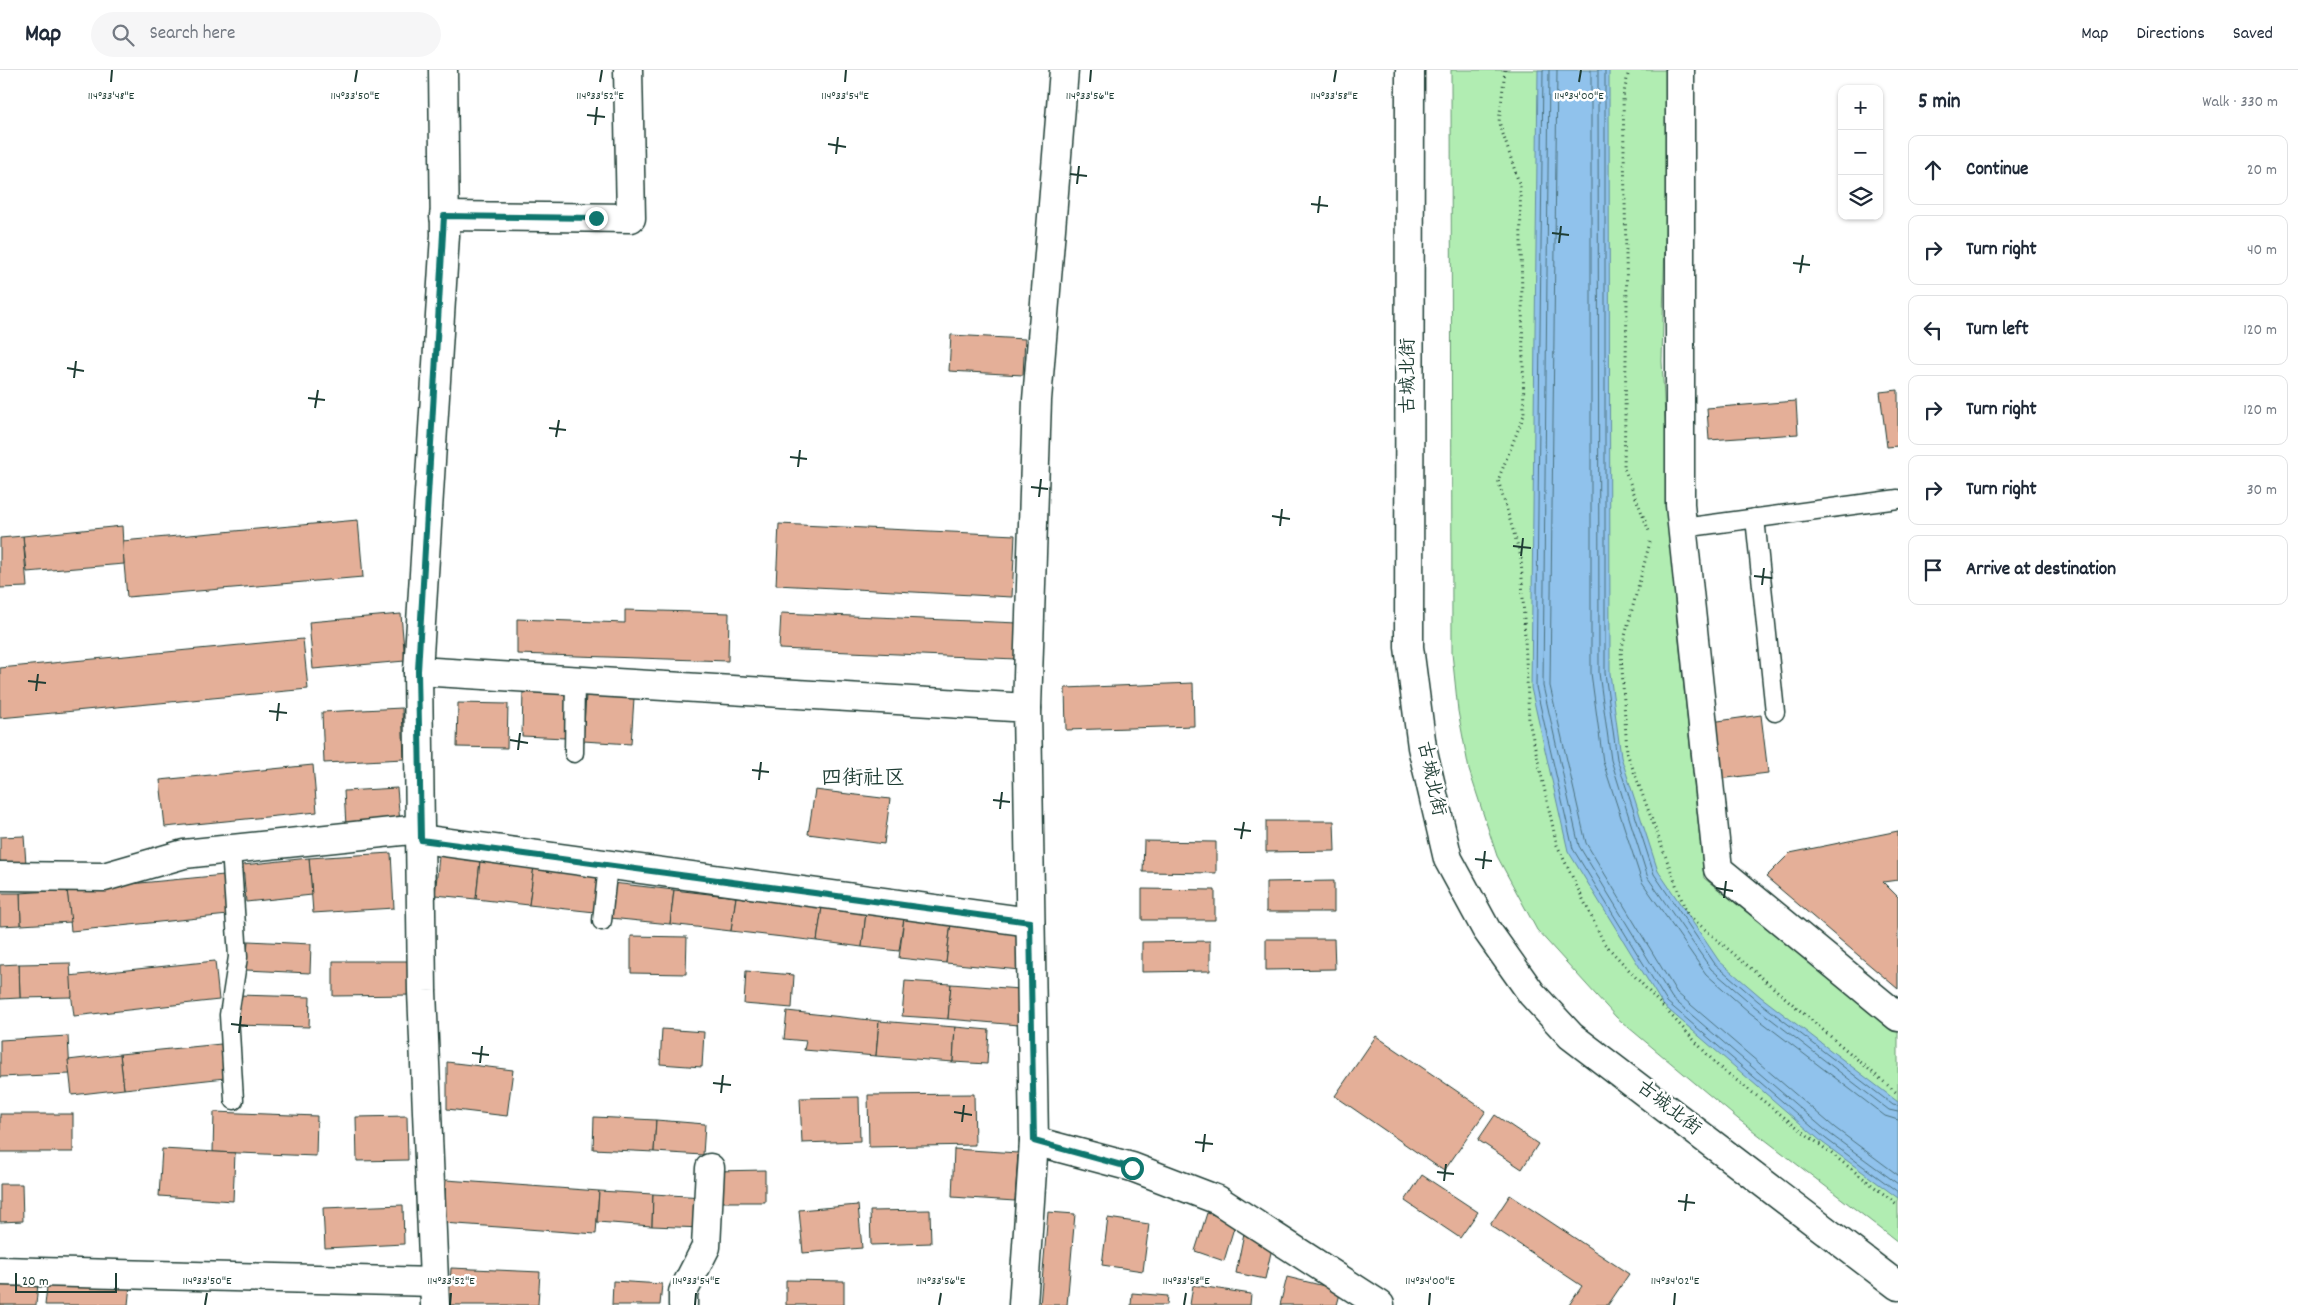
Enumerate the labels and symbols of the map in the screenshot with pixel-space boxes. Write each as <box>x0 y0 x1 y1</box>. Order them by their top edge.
text: 114°33'48"E <box>88 88 135 105</box>
text: 114°33'50"E <box>331 88 380 105</box>
text: 114°33'52"E <box>576 88 624 105</box>
text: 114°33'54"E <box>821 88 869 105</box>
text: 114°33'56"E <box>1066 88 1115 105</box>
text: 114°33'58"E <box>1310 88 1358 105</box>
text: 114°34'00"E <box>1554 88 1604 105</box>
route end <box>585 207 608 230</box>
street label: 古城北街 <box>1396 338 1423 414</box>
street label: 古城北街 <box>1409 739 1451 819</box>
district label: 四街社区 <box>821 765 905 795</box>
street label: 古城北街 <box>1630 1075 1706 1143</box>
route start <box>1121 1157 1144 1180</box>
scale bar <box>15 1270 118 1293</box>
text: 114°33'50"E <box>183 1273 232 1290</box>
text: 114°33'52"E <box>427 1273 475 1290</box>
text: 114°33'54"E <box>672 1273 720 1290</box>
text: 114°33'56"E <box>917 1273 966 1290</box>
text: 114°33'58"E <box>1162 1273 1210 1290</box>
text: 114°34'00"E <box>1405 1273 1455 1290</box>
text: 114°34'02"E <box>1651 1273 1700 1290</box>

